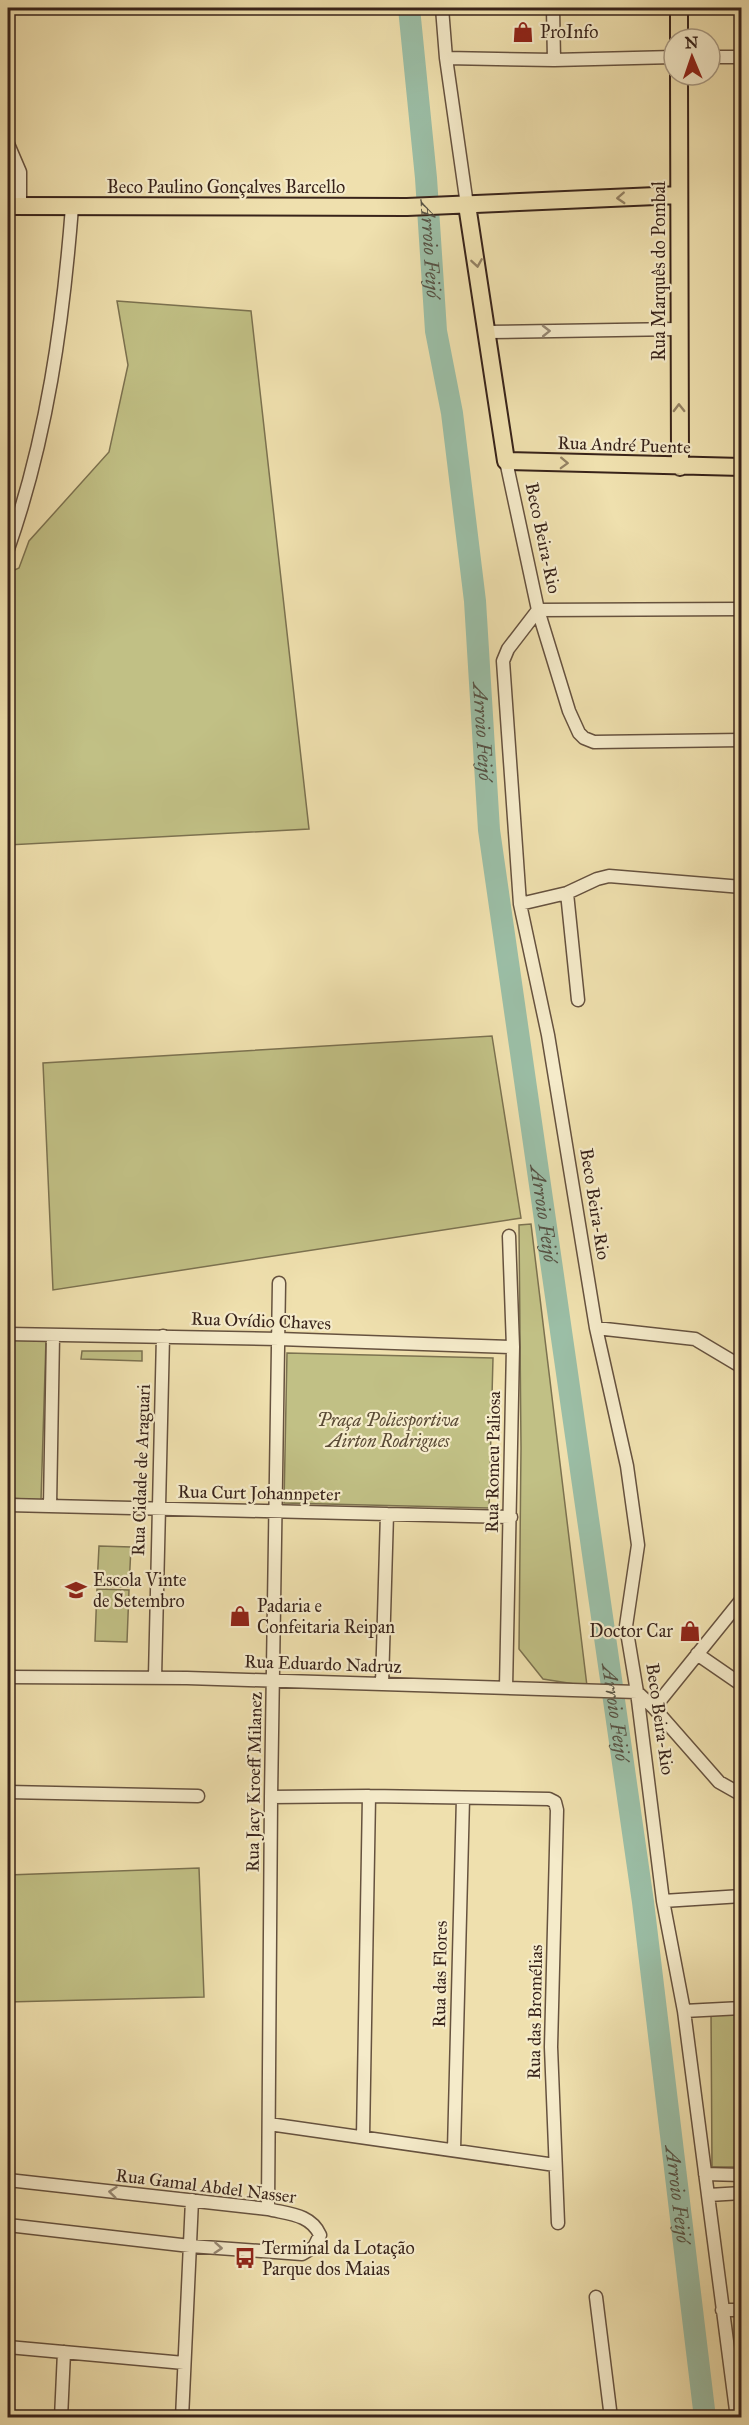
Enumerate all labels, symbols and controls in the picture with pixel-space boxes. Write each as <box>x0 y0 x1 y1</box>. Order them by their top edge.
shop icon: ProInfo <box>511 20 535 44</box>
place label: ProInfo <box>540 21 598 43</box>
north arrow <box>662 27 722 87</box>
text: N <box>684 33 699 52</box>
street label: Beco Paulino Gonçalves Barcello <box>107 176 345 198</box>
street label: Rua Marquês do Pombal <box>648 181 671 361</box>
one-way arrow <box>616 191 625 204</box>
water label: Arroio Feijó <box>415 198 446 302</box>
one-way arrow <box>470 259 482 268</box>
one-way arrow <box>541 325 550 337</box>
one-way arrow <box>673 404 685 413</box>
street label: Rua André Puente <box>557 432 691 458</box>
one-way arrow <box>560 456 569 469</box>
street label: Beco Beira-Rio <box>521 480 565 596</box>
water label: Arroio Feijó <box>468 680 498 784</box>
street label: Beco Beira-Rio <box>575 1147 615 1261</box>
water label: Arroio Feijó <box>525 1162 563 1267</box>
street label: Rua Ovídio Chaves <box>191 1308 331 1334</box>
street label: Rua Cidade de Araguari <box>127 1384 156 1556</box>
street label: Rua Romeu Paliosa <box>481 1390 505 1533</box>
park label: Praça Poliesportiva Airton Rodrigues <box>317 1409 460 1452</box>
street label: Rua Curt Johannpeter <box>177 1481 341 1506</box>
place label: Escola Vinte de Setembro <box>93 1569 187 1612</box>
school or university icon: Escola Vinte de Setembro <box>64 1578 88 1602</box>
place label: Padaria e Confeitaria Reipan <box>257 1595 395 1638</box>
shop icon: Padaria e Confeitaria Reipan <box>228 1604 252 1628</box>
shop icon: Doctor Car <box>678 1619 702 1643</box>
place label: Doctor Car <box>589 1620 673 1642</box>
street label: Rua Eduardo Nadruz <box>244 1650 402 1678</box>
water label: Arroio Feijó <box>597 1660 635 1766</box>
street label: Beco Beira-Rio <box>641 1662 679 1776</box>
street label: Rua Jacy Kroeff Milanez <box>241 1692 268 1872</box>
street label: Rua das Flores <box>428 1920 452 2028</box>
street label: Rua das Bromélias <box>523 1944 547 2080</box>
water label: Arroio Feijó <box>660 2142 696 2248</box>
street label: Rua Gamal Abdel Nasser <box>114 2164 298 2208</box>
one-way arrow <box>109 2186 118 2198</box>
place label: Terminal da Lotação Parque dos Maias <box>262 2237 415 2281</box>
one-way arrow <box>214 2241 223 2254</box>
bus stop icon: Terminal da Lotação Parque dos Maias <box>233 2246 257 2270</box>

